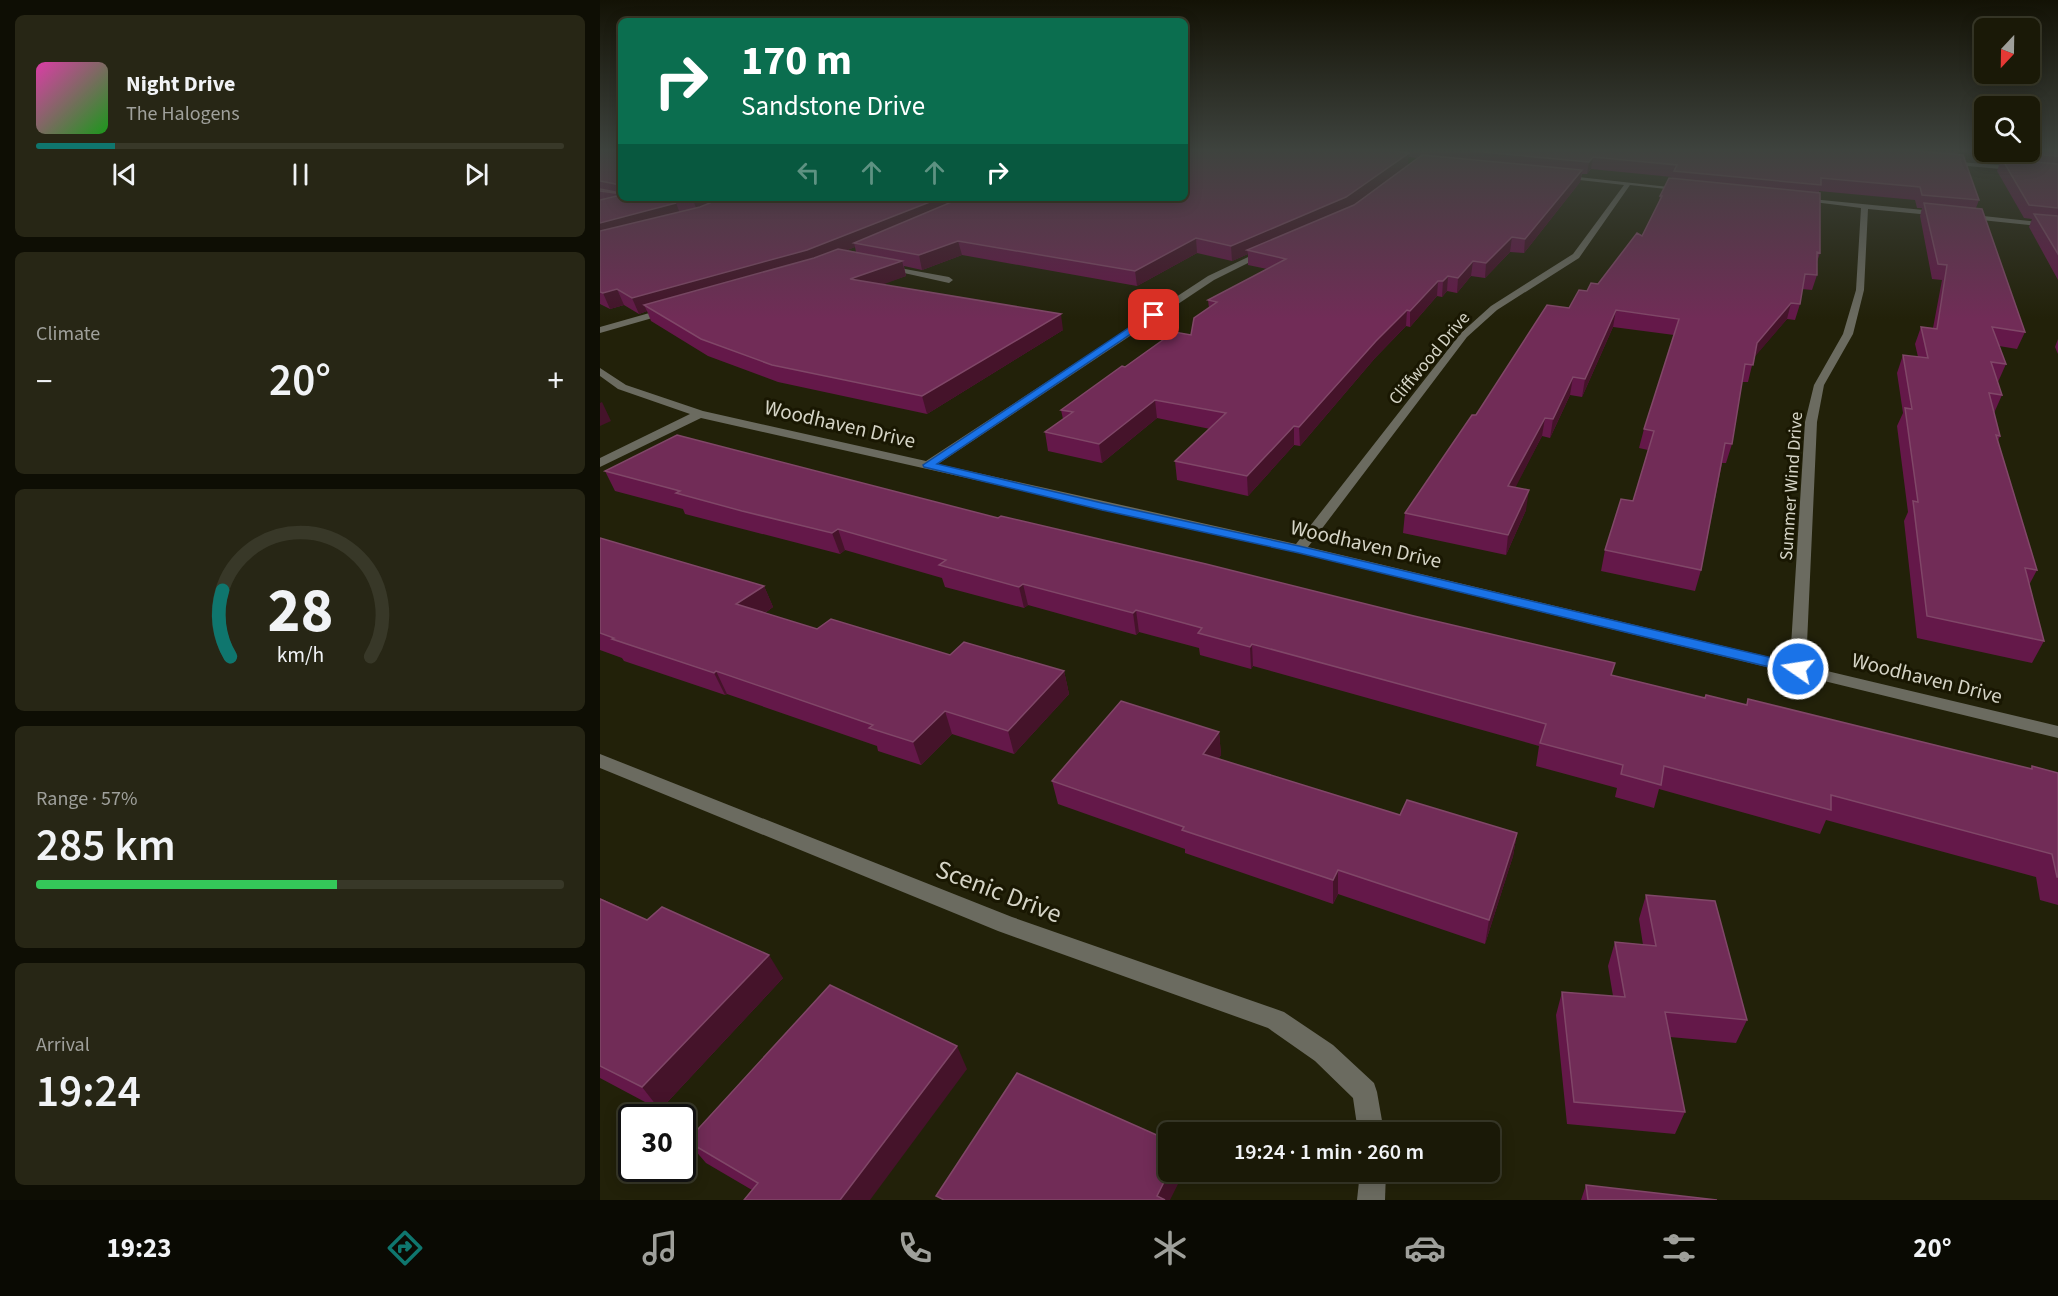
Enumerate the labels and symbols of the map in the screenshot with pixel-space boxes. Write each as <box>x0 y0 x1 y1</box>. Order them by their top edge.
north arrow <box>1974 18 2040 84</box>
pin <box>1128 289 1179 340</box>
street label: Cliffwood Drive <box>1383 306 1476 410</box>
street label: Woodhaven Drive <box>761 392 919 456</box>
street label: Summer Wind Drive <box>1774 411 1809 561</box>
street label: Woodhaven Drive <box>1287 512 1445 576</box>
position arrow <box>1766 637 1830 701</box>
street label: Woodhaven Drive <box>1849 645 2005 711</box>
street label: Scenic Drive <box>931 851 1067 932</box>
speed limit sign: 30 <box>618 1104 696 1182</box>

